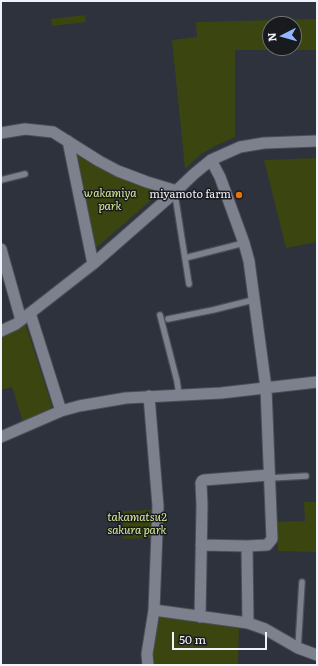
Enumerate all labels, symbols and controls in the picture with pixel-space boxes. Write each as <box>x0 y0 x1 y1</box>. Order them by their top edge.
north arrow <box>262 16 302 56</box>
text: N <box>263 32 279 43</box>
park label: wakamiya park <box>83 187 137 213</box>
place label: miyamoto farm <box>149 188 231 202</box>
marker: miyamoto farm <box>234 190 244 200</box>
park label: takamatsu2 sakura park <box>107 511 167 537</box>
scale bar <box>174 624 269 650</box>
text: 50 m <box>179 630 206 648</box>

